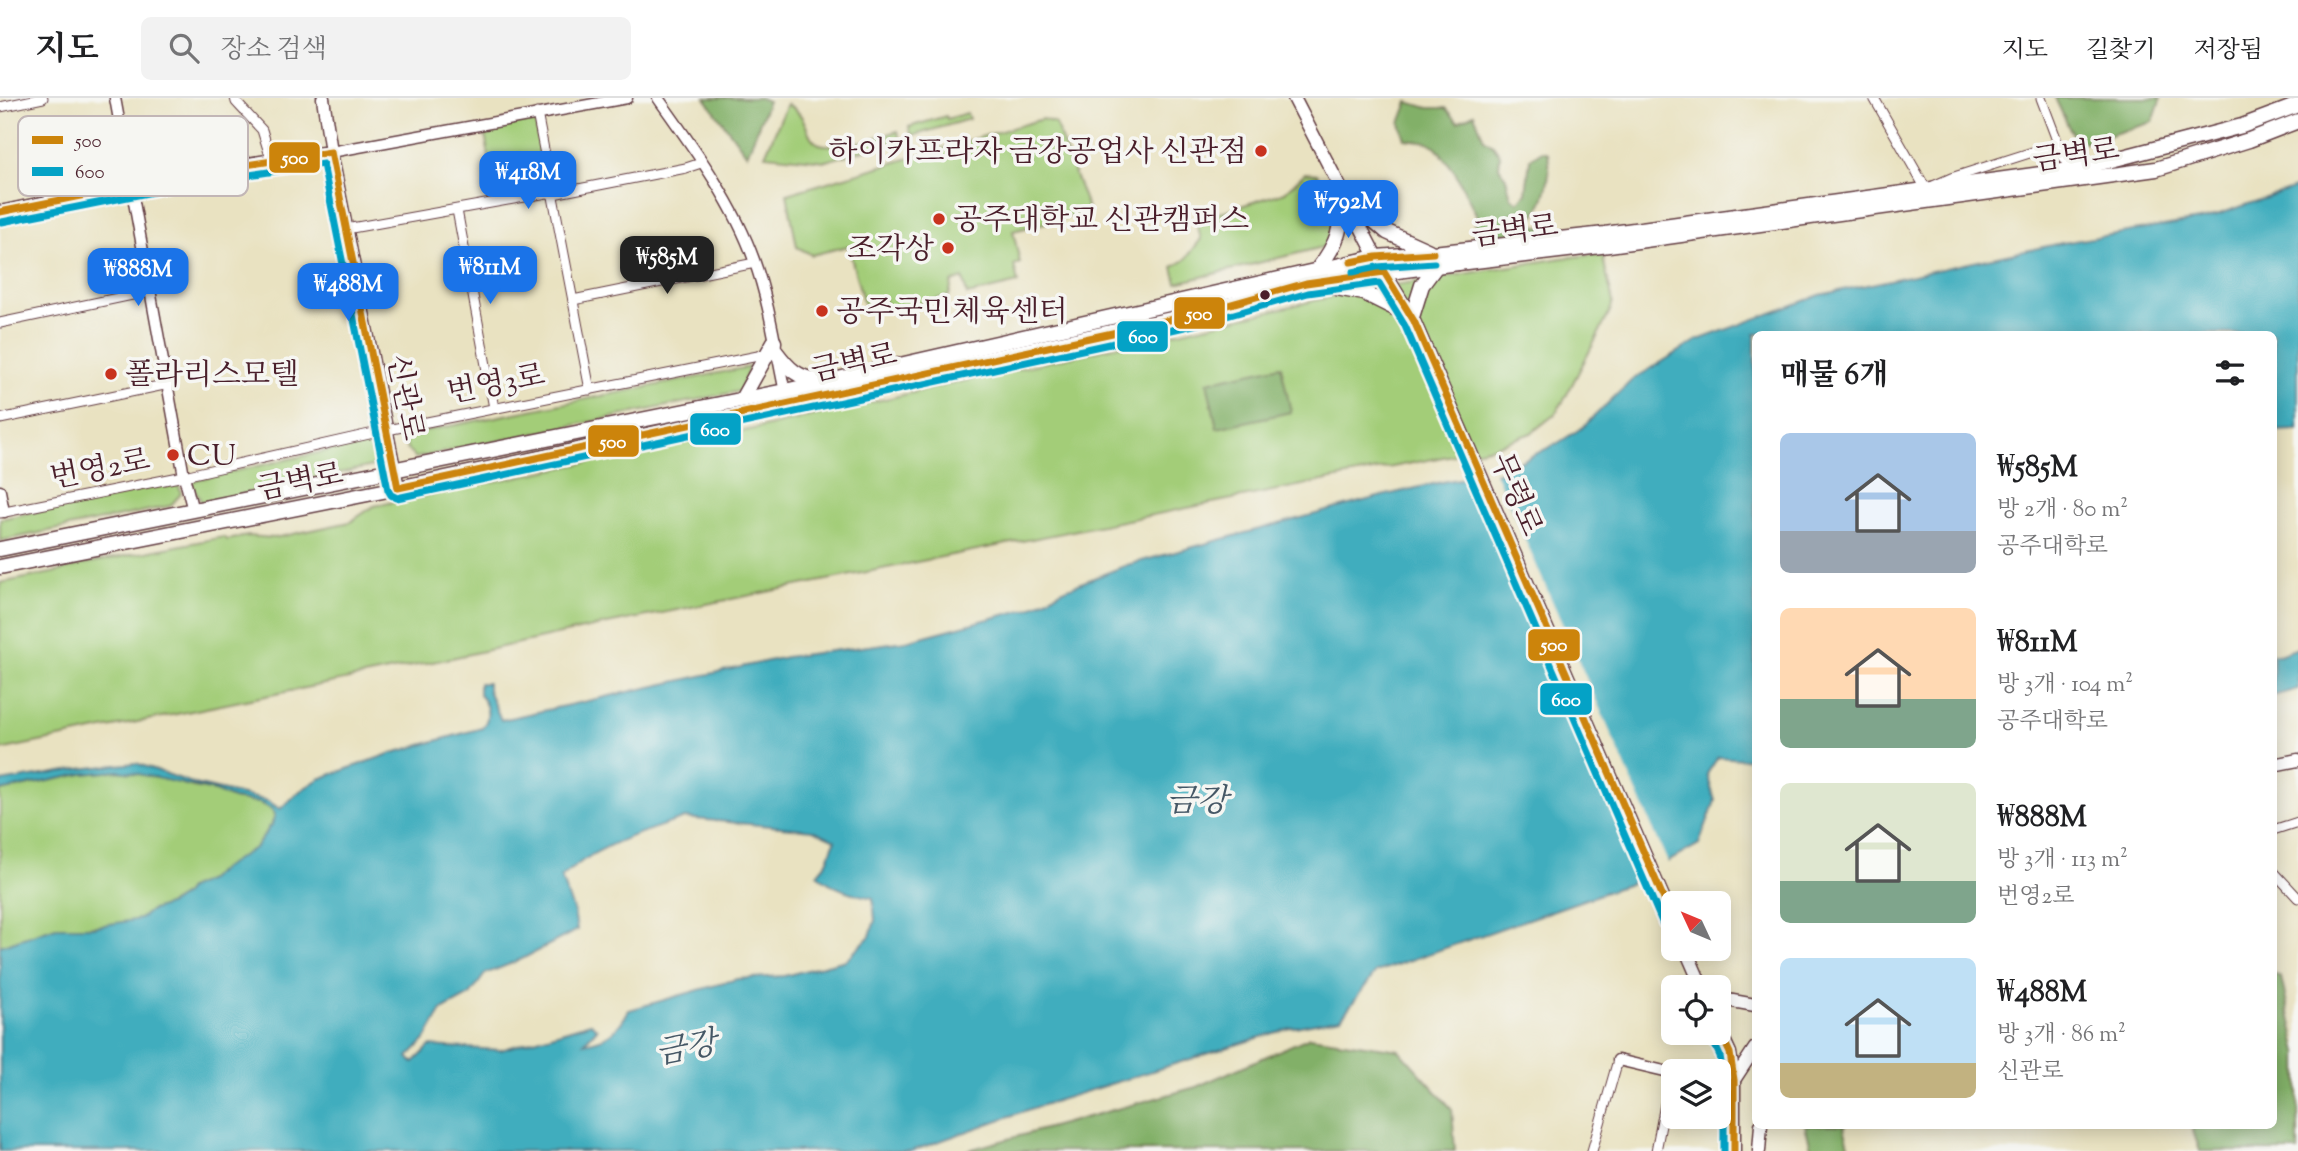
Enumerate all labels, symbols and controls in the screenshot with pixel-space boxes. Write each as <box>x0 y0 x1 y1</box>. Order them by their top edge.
search box <box>141 17 631 80</box>
text: 지도 <box>35 27 99 75</box>
icon: search <box>165 29 203 67</box>
text: 장소 검색 <box>221 32 327 69</box>
text: 지도 <box>2002 34 2048 68</box>
text: 길찾기 <box>2086 34 2155 68</box>
text: 저장됨 <box>2193 34 2263 68</box>
legend <box>18 116 248 196</box>
text: 500 <box>74 129 102 156</box>
street label: 금벽로 <box>2030 129 2122 184</box>
place label: 하이카프라자 금강공업사 신관점 <box>829 132 1247 175</box>
line badge: 500 <box>268 141 321 174</box>
marker: 하이카프라자 금강공업사 신관점 <box>1253 143 1269 159</box>
text: 500 <box>280 146 308 173</box>
pin: ₩418M <box>479 152 577 211</box>
text: ₩418M <box>495 157 561 190</box>
text: 600 <box>75 160 105 187</box>
pin: ₩792M <box>1299 180 1397 240</box>
text: ₩792M <box>1314 186 1382 219</box>
place label: 공주대학교 신관캠퍼스 <box>953 200 1249 243</box>
street label: 금벽로 <box>1470 206 1561 259</box>
marker: 공주대학교 신관캠퍼스 <box>931 211 947 227</box>
place label: 조각상 <box>847 229 934 272</box>
pin: ₩585M <box>618 236 716 296</box>
marker: 조각상 <box>940 240 956 256</box>
text: ₩585M <box>636 242 698 275</box>
pin: ₩811M <box>441 246 539 306</box>
pin: ₩888M <box>89 248 187 308</box>
text: ₩811M <box>459 252 521 285</box>
text: ₩888M <box>104 254 172 287</box>
pin: ₩488M <box>299 264 397 323</box>
text: ₩488M <box>313 269 383 302</box>
unlabelled marker <box>1258 288 1272 302</box>
place label: 공주국민체육센터 <box>836 292 1068 335</box>
line badge: 500 <box>1173 296 1226 330</box>
text: 500 <box>1184 302 1212 329</box>
marker: 공주국민체육센터 <box>814 303 830 319</box>
line badge: 600 <box>1116 320 1169 353</box>
text: 600 <box>1128 325 1158 352</box>
street label: 금벽로 <box>808 334 902 395</box>
street label: 신관로 <box>374 351 433 444</box>
icon: filters <box>2211 354 2249 392</box>
place label: 폴라리스모텔 <box>125 355 299 398</box>
street label: 번영3로 <box>444 355 549 416</box>
text: 매물 6개 <box>1780 355 1888 398</box>
marker: 폴라리스모텔 <box>103 366 119 382</box>
line badge: 600 <box>689 412 742 446</box>
text: 600 <box>700 418 730 445</box>
line badge: 500 <box>587 424 640 458</box>
text: 500 <box>598 430 626 457</box>
place label: CU <box>187 436 236 479</box>
street label: 번영2로 <box>47 440 154 501</box>
marker: CU <box>165 447 181 463</box>
street label: 무령로 <box>1478 447 1551 543</box>
text: ₩585M <box>1997 447 2078 490</box>
street label: 금벽로 <box>254 454 347 513</box>
icon: home <box>1836 461 1920 545</box>
text: 방 2개 · 80 m² <box>1997 494 2128 527</box>
text: 공주대학로 <box>1997 531 2108 564</box>
text: ₩811M <box>1997 622 2078 665</box>
line badge: 500 <box>1527 628 1581 662</box>
text: 500 <box>1539 633 1567 660</box>
icon: home <box>1836 636 1920 720</box>
text: 방 3개 · 104 m² <box>1997 669 2133 702</box>
line badge: 600 <box>1539 682 1593 716</box>
text: 600 <box>1551 688 1581 715</box>
text: 공주대학로 <box>1997 706 2108 739</box>
water label: 금강 <box>1166 780 1232 826</box>
text: ₩888M <box>1997 797 2087 840</box>
icon: home <box>1836 811 1920 895</box>
text: 방 3개 · 113 m² <box>1997 844 2128 877</box>
text: 번영2로 <box>1997 881 2074 914</box>
north arrow <box>1661 891 1731 961</box>
map controls <box>1661 891 1731 1129</box>
text: ₩488M <box>1997 972 2087 1015</box>
button: locate <box>1661 975 1731 1045</box>
icon: home <box>1836 986 1920 1070</box>
text: 방 3개 · 86 m² <box>1997 1019 2126 1052</box>
water label: 금강 <box>652 1021 725 1078</box>
text: 신관로 <box>1997 1056 2064 1089</box>
button: layers <box>1661 1059 1731 1129</box>

